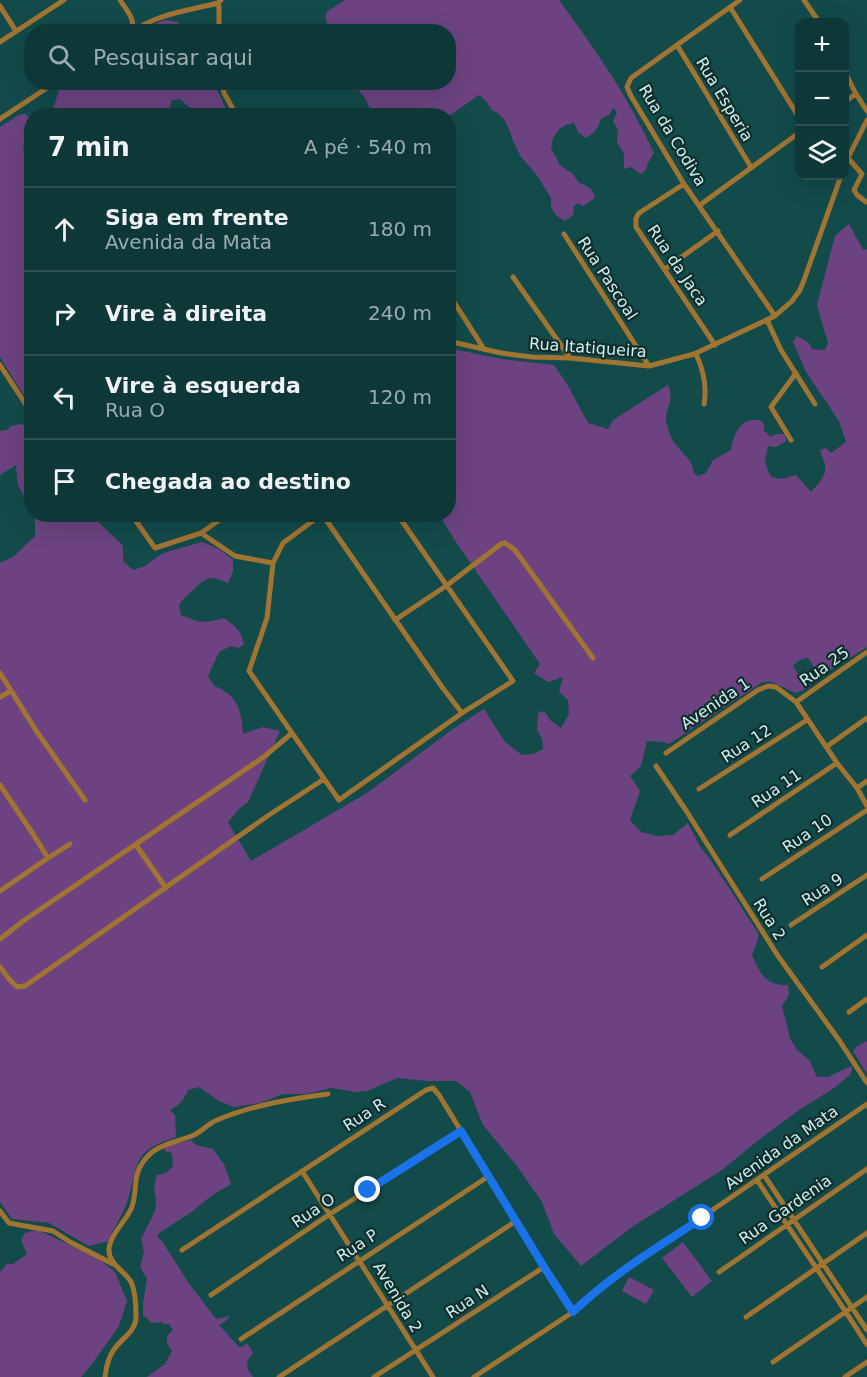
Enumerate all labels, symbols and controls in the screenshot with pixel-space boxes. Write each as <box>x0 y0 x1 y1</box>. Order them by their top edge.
map controls <box>795 18 849 180</box>
button: + <box>795 18 849 72</box>
search box <box>24 24 456 90</box>
icon: search <box>45 41 78 74</box>
text: Pesquisar aqui <box>93 45 253 70</box>
street label: Rua Esperia <box>692 54 757 145</box>
button: − <box>795 72 849 126</box>
street label: Rua da Codiva <box>635 81 710 190</box>
button: layers <box>795 126 849 180</box>
text: 7 min <box>48 132 130 162</box>
text: A pé · 540 m <box>304 135 432 159</box>
text: Siga em frente <box>105 205 289 230</box>
icon: ahead <box>48 213 81 246</box>
text: 180 m <box>368 217 432 241</box>
street label: Rua da Jaca <box>644 221 712 309</box>
text: Avenida da Mata <box>105 230 272 254</box>
street label: Rua Pascoal <box>574 233 642 323</box>
icon: right <box>48 297 81 330</box>
text: Vire à direita <box>105 301 267 326</box>
text: 240 m <box>368 301 432 325</box>
street label: Rua Itatiqueira <box>528 334 647 361</box>
text: Vire à esquerda <box>105 373 301 398</box>
icon: left <box>48 381 81 414</box>
text: 120 m <box>368 385 432 409</box>
text: Rua O <box>105 398 165 422</box>
icon: arrive <box>48 465 81 498</box>
text: Chegada ao destino <box>105 469 351 494</box>
street label: Rua 25 <box>796 643 853 690</box>
street label: Avenida 1 <box>677 673 753 733</box>
street label: Rua 12 <box>718 720 775 767</box>
street label: Rua 11 <box>748 765 805 812</box>
street label: Rua 10 <box>779 810 836 857</box>
street label: Rua 9 <box>798 869 847 910</box>
street label: Rua 2 <box>749 895 790 944</box>
street label: Rua R <box>340 1094 389 1135</box>
street label: Avenida da Mata <box>721 1101 841 1194</box>
street label: Rua Gardenia <box>735 1171 835 1248</box>
route end <box>354 1176 380 1202</box>
street label: Rua O <box>288 1189 339 1232</box>
route start <box>688 1204 714 1230</box>
street label: Rua P <box>333 1225 382 1266</box>
street label: Avenida 2 <box>369 1258 426 1336</box>
street label: Rua N <box>442 1281 492 1322</box>

